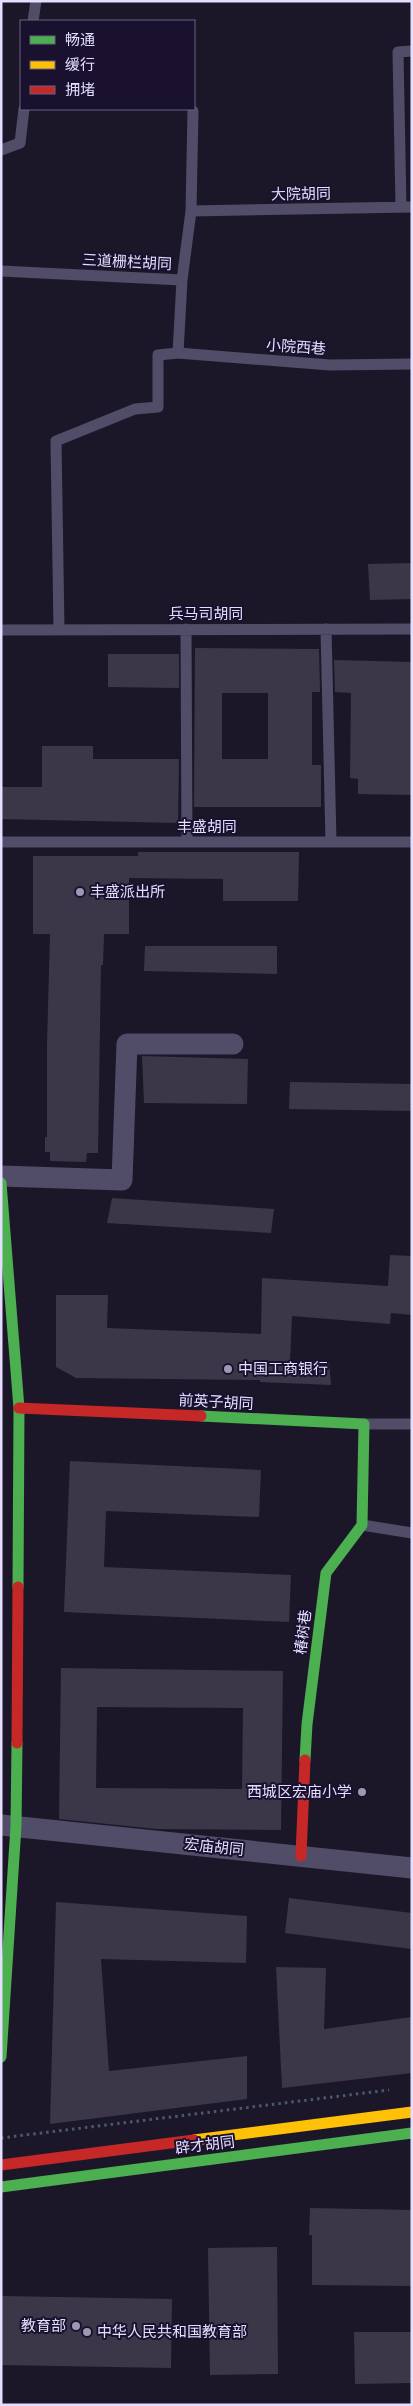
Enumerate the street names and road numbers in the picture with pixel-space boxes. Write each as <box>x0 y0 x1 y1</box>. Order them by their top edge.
street label: 大院胡同 <box>271 182 331 205</box>
street label: 三道栅栏胡同 <box>82 249 173 274</box>
street label: 小院西巷 <box>265 334 327 359</box>
street label: 兵马司胡同 <box>168 603 244 624</box>
street label: 丰盛胡同 <box>177 816 237 837</box>
street label: 前英子胡同 <box>178 1389 254 1414</box>
street label: 椿树巷 <box>289 1608 316 1656</box>
street label: 宏庙胡同 <box>183 1833 245 1860</box>
street label: 辟才胡同 <box>174 2130 236 2159</box>

